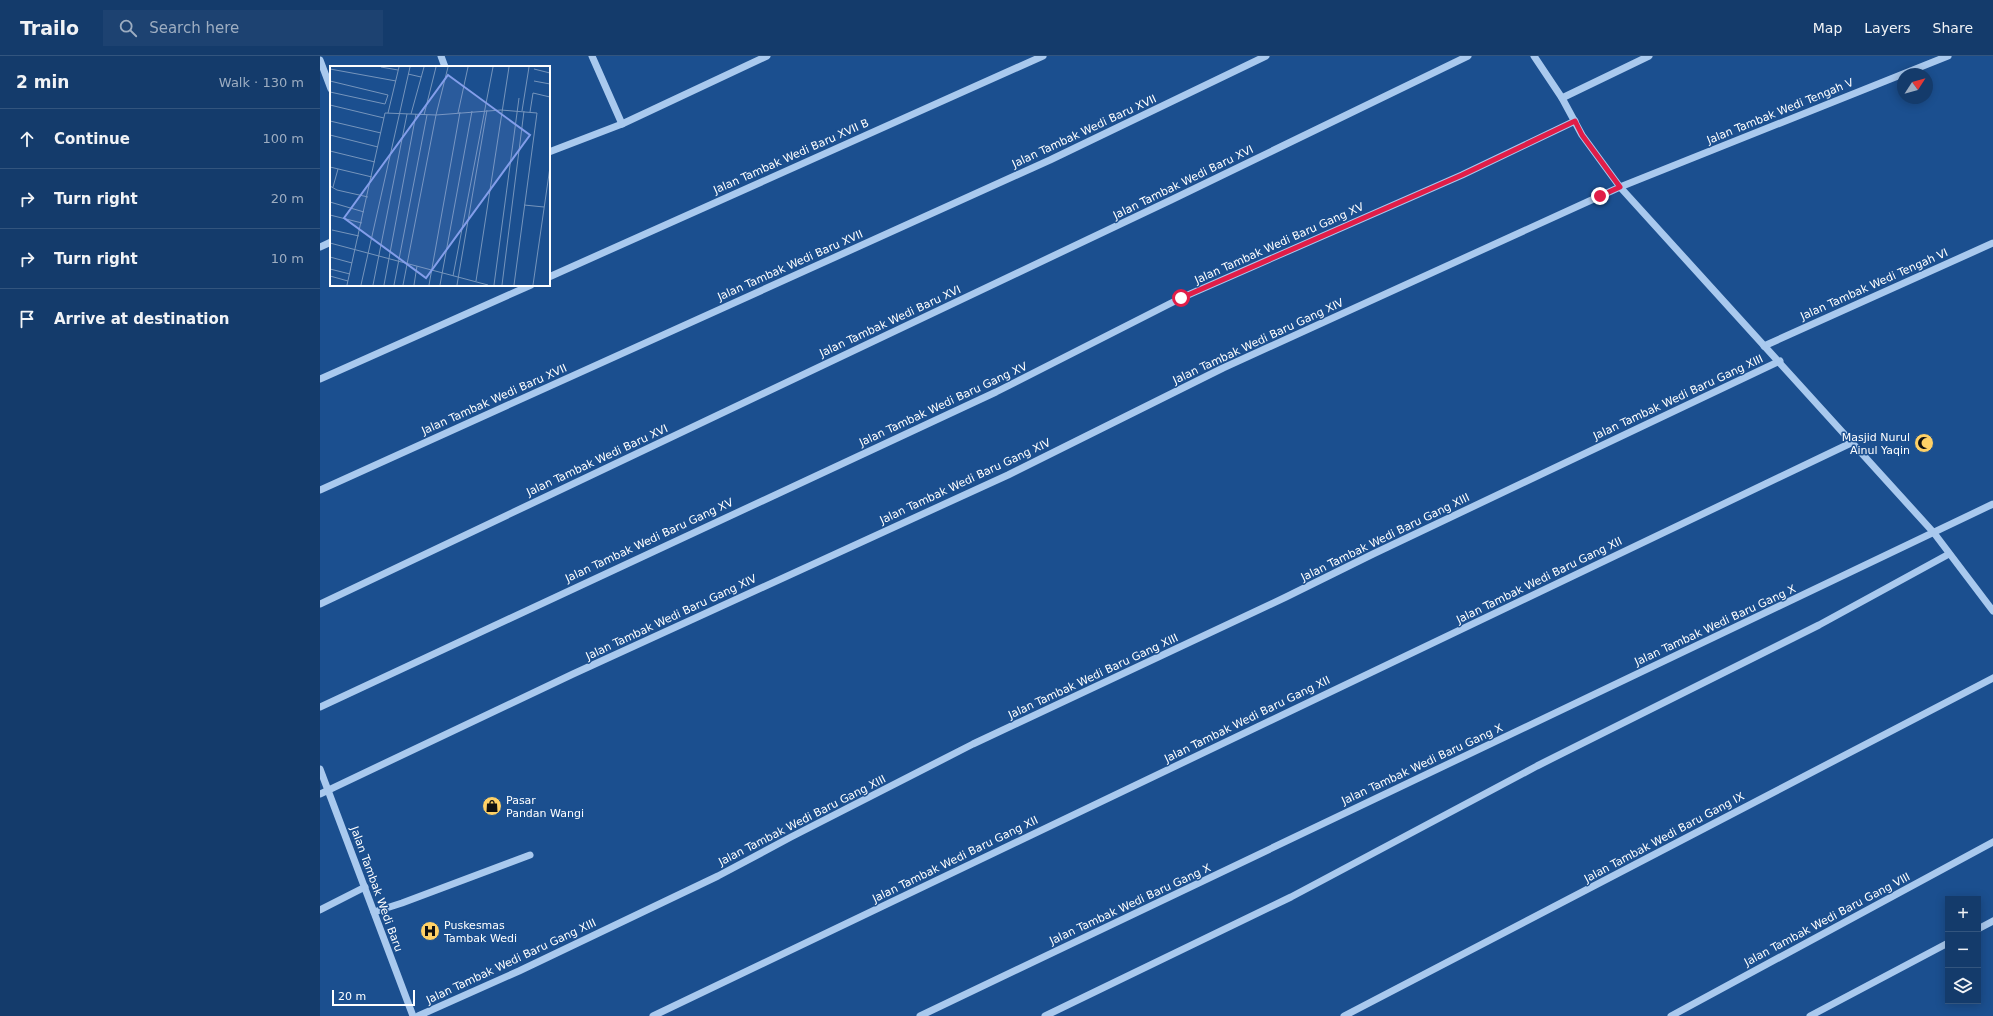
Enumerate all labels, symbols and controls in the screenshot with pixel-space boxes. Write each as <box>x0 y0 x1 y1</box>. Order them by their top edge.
search box <box>103 10 383 46</box>
text: Trailo <box>20 17 79 39</box>
icon: search <box>117 17 139 39</box>
text: Search here <box>149 19 239 37</box>
text: Map <box>1813 20 1842 36</box>
text: Layers <box>1864 20 1911 36</box>
text: Share <box>1933 20 1973 36</box>
inset map <box>330 66 550 286</box>
north arrow <box>1897 68 1933 104</box>
text: 2 min <box>16 72 69 92</box>
text: Walk · 130 m <box>219 75 304 90</box>
street label: Jalan Tambak Wedi Tengah V <box>1704 76 1856 147</box>
street label: Jalan Tambak Wedi Baru XVII <box>1009 92 1158 171</box>
street label: Jalan Tambak Wedi Baru XVII B <box>711 116 871 197</box>
icon: ahead <box>16 128 38 150</box>
text: Continue <box>54 130 130 148</box>
text: 100 m <box>262 131 304 146</box>
street label: Jalan Tambak Wedi Baru XVI <box>1110 143 1255 223</box>
route end <box>1591 187 1609 205</box>
icon: right <box>16 188 38 210</box>
text: Turn right <box>54 190 138 208</box>
text: 20 m <box>271 191 304 206</box>
street label: Jalan Tambak Wedi Baru Gang XV <box>1192 200 1366 287</box>
street label: Jalan Tambak Wedi Baru XVII <box>715 227 865 304</box>
street label: Jalan Tambak Wedi Tengah VI <box>1797 246 1950 323</box>
icon: right <box>16 248 38 270</box>
text: Turn right <box>54 250 138 268</box>
text: 10 m <box>271 251 304 266</box>
street label: Jalan Tambak Wedi Baru XVI <box>817 283 963 360</box>
route start <box>1172 289 1190 307</box>
street label: Jalan Tambak Wedi Baru Gang XIV <box>1170 296 1346 387</box>
icon: arrive <box>16 308 38 330</box>
text: Arrive at destination <box>54 310 229 328</box>
street label: Jalan Tambak Wedi Baru Gang XIII <box>1590 352 1765 443</box>
street label: Jalan Tambak Wedi Baru Gang XV <box>856 360 1030 450</box>
street label: Jalan Tambak Wedi Baru XVII <box>419 361 569 438</box>
street label: Jalan Tambak Wedi Baru XVI <box>524 422 670 499</box>
place label: Masjid Nurul Ainul Yaqin <box>1842 431 1910 457</box>
mosque icon: Masjid Nurul Ainul Yaqin <box>1913 432 1935 454</box>
street label: Jalan Tambak Wedi Baru Gang XIV <box>877 436 1053 527</box>
street label: Jalan Tambak Wedi Baru Gang XIII <box>1298 491 1472 584</box>
street label: Jalan Tambak Wedi Baru Gang XV <box>562 496 736 586</box>
street label: Jalan Tambak Wedi Baru Gang XII <box>1453 535 1624 627</box>
street label: Jalan Tambak Wedi Baru Gang XIV <box>583 572 759 663</box>
street label: Jalan Tambak Wedi Baru Gang X <box>1632 582 1798 669</box>
street label: Jalan Tambak Wedi Baru Gang XIII <box>1005 631 1180 722</box>
street label: Jalan Tambak Wedi Baru Gang XII <box>1161 674 1332 766</box>
street label: Jalan Tambak Wedi Baru Gang X <box>1339 721 1505 808</box>
street label: Jalan Tambak Wedi Baru Gang XIII <box>716 772 888 869</box>
street label: Jalan Tambak Wedi Baru Gang IX <box>1581 789 1747 886</box>
place label: Pasar Pandan Wangi <box>506 794 584 820</box>
shop icon: Pasar Pandan Wangi <box>481 795 503 817</box>
street label: Jalan Tambak Wedi Baru Gang XII <box>869 814 1040 906</box>
street label: Jalan Tambak Wedi Baru <box>347 824 405 954</box>
street label: Jalan Tambak Wedi Baru Gang X <box>1047 861 1213 948</box>
street label: Jalan Tambak Wedi Baru Gang VIII <box>1741 870 1912 969</box>
map controls <box>1945 896 1981 1004</box>
button: + <box>1945 896 1981 932</box>
street label: Jalan Tambak Wedi Baru Gang XIII <box>423 916 598 1007</box>
place label: Puskesmas Tambak Wedi <box>443 919 517 945</box>
hospital icon: Puskesmas Tambak Wedi <box>419 920 441 942</box>
button: − <box>1945 932 1981 968</box>
button: layers <box>1945 968 1981 1004</box>
scale bar <box>332 988 415 1007</box>
text: 20 m <box>338 990 366 1003</box>

